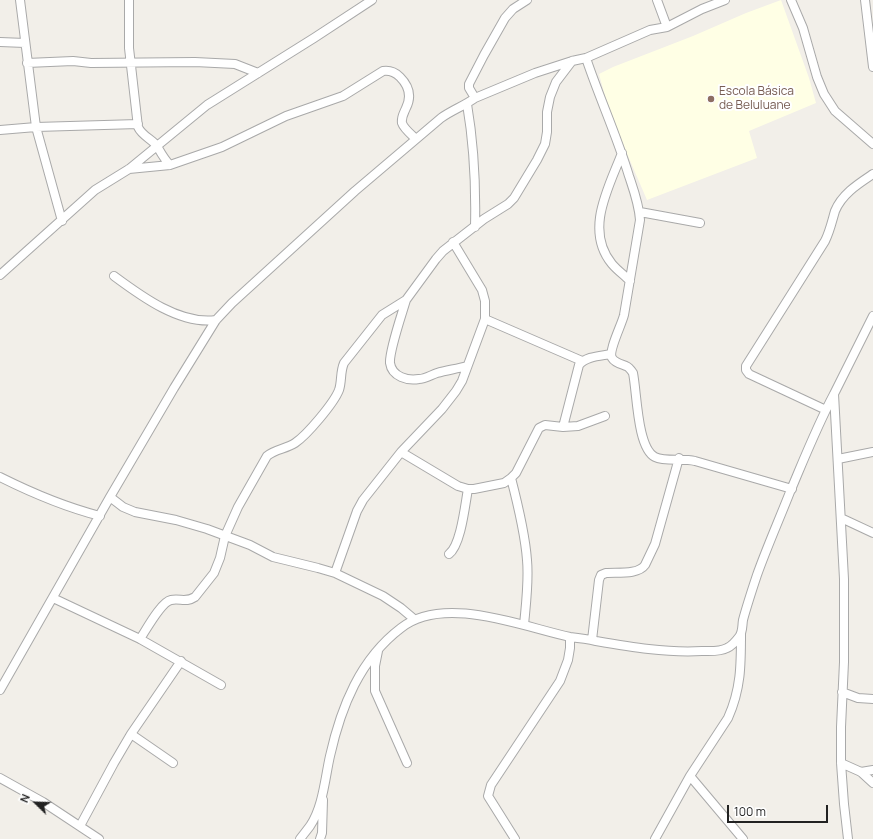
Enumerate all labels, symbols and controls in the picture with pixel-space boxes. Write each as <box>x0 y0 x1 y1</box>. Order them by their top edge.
place label: Escola Básica de Beluluane <box>719 85 794 113</box>
marker: Escola Básica de Beluluane <box>706 94 716 104</box>
north arrow <box>16 783 56 823</box>
text: N <box>16 792 33 805</box>
scale bar <box>729 797 830 823</box>
text: 100 m <box>734 803 766 820</box>

